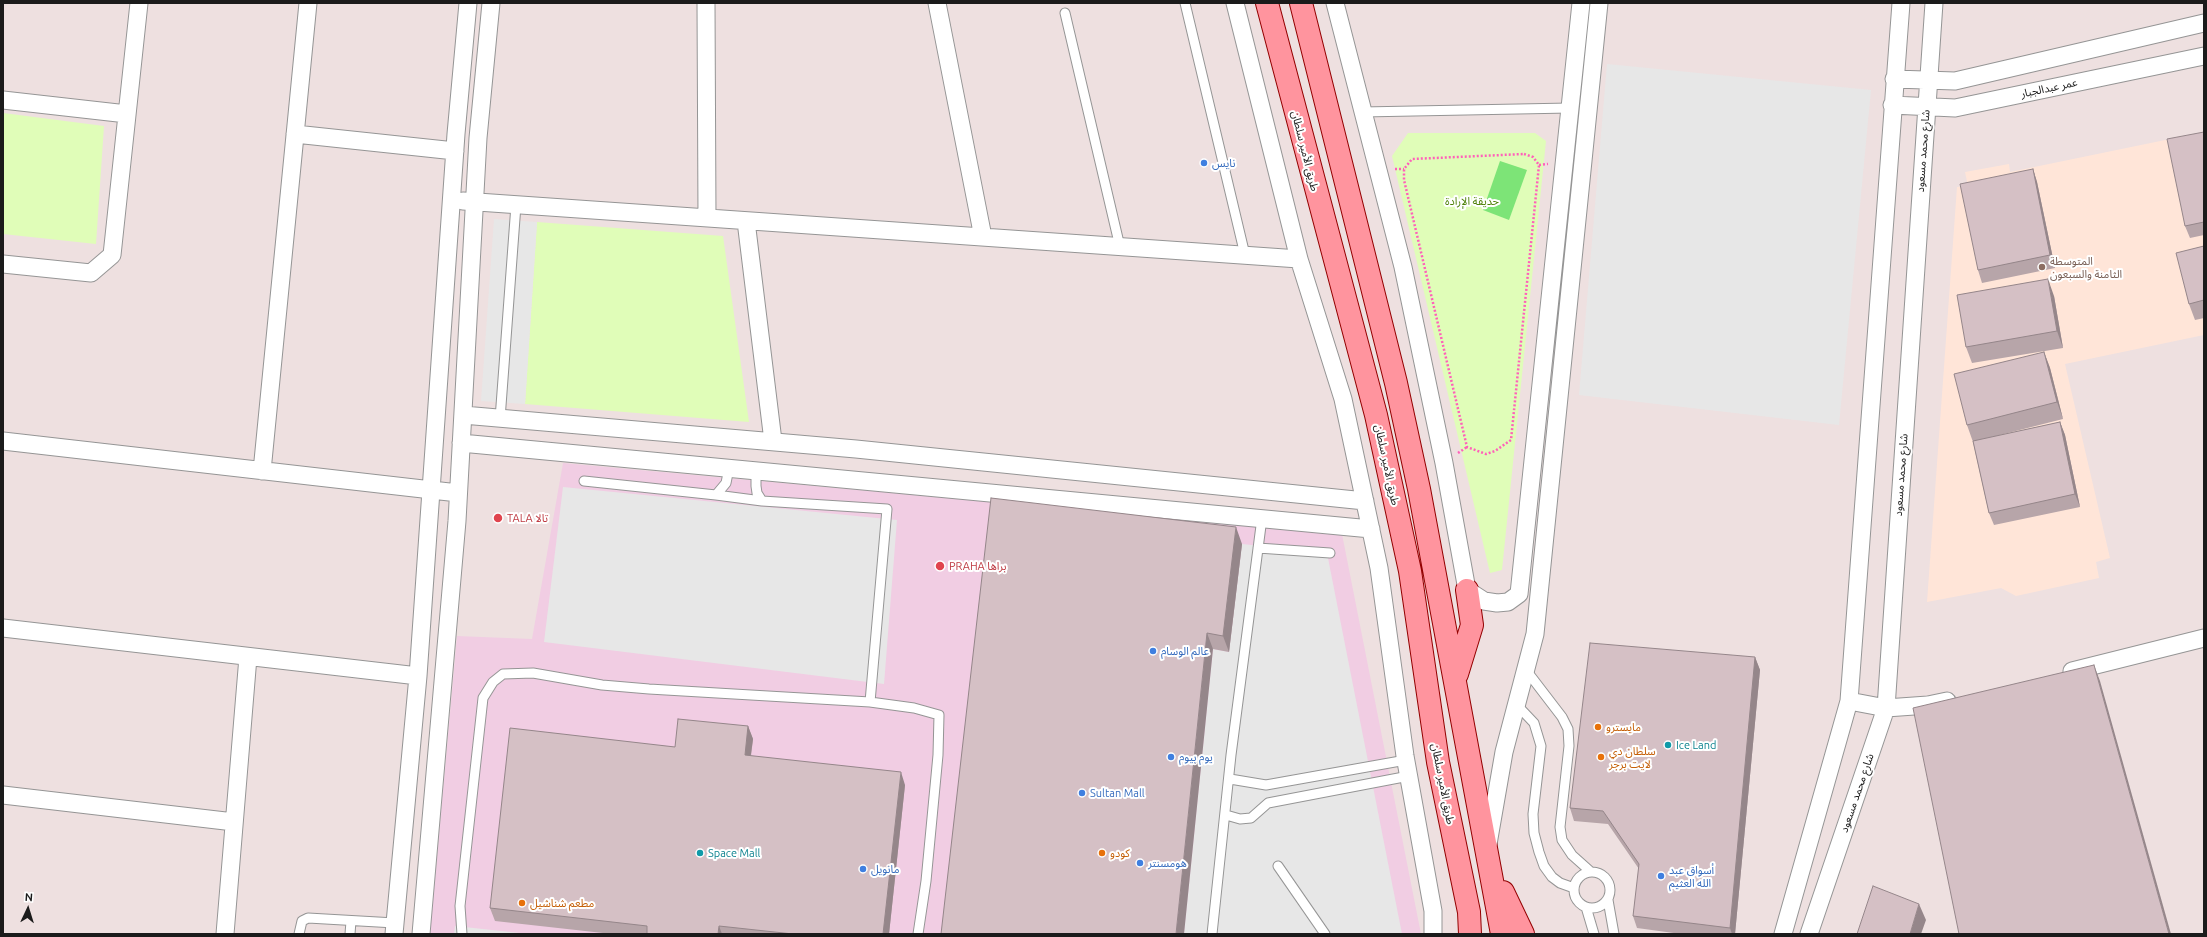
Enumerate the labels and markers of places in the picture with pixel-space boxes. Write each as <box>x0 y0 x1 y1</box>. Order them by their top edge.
place label: نايس <box>1212 156 1235 170</box>
marker: نايس <box>1199 158 1209 168</box>
place label: المتوسطة الثامنة والسبعون <box>2050 254 2122 280</box>
marker: المتوسطة الثامنة والسبعون <box>2037 262 2047 272</box>
place label: TALA تالا <box>507 511 548 525</box>
marker: TALA تالا <box>492 512 504 524</box>
place label: PRAHA براها <box>949 559 1006 573</box>
marker: PRAHA براها <box>934 560 946 572</box>
place label: عالم الوسام <box>1161 644 1209 658</box>
marker: عالم الوسام <box>1148 646 1158 656</box>
place label: مايسترو <box>1606 720 1641 734</box>
marker: مايسترو <box>1593 722 1603 732</box>
place label: Ice Land <box>1676 738 1716 752</box>
marker: Ice Land <box>1663 740 1673 750</box>
place label: سلطان دي لايت برجر <box>1609 744 1656 770</box>
place label: يوم بيوم <box>1179 750 1213 764</box>
marker: يوم بيوم <box>1166 752 1176 762</box>
marker: سلطان دي لايت برجر <box>1596 752 1606 762</box>
place label: Sultan Mall <box>1090 786 1145 800</box>
marker: Sultan Mall <box>1077 788 1087 798</box>
place label: Space Mall <box>708 846 761 860</box>
place label: كودو <box>1110 846 1130 860</box>
marker: Space Mall <box>695 848 705 858</box>
marker: كودو <box>1097 848 1107 858</box>
place label: هومسنتر <box>1148 856 1187 870</box>
marker: هومسنتر <box>1135 858 1145 868</box>
place label: مانويل <box>871 862 899 876</box>
place label: أسواق عبد الله العثيم <box>1669 863 1714 889</box>
marker: مانويل <box>858 864 868 874</box>
marker: أسواق عبد الله العثيم <box>1656 871 1666 881</box>
place label: مطعم شناشيل <box>530 896 594 910</box>
marker: مطعم شناشيل <box>517 898 527 908</box>

